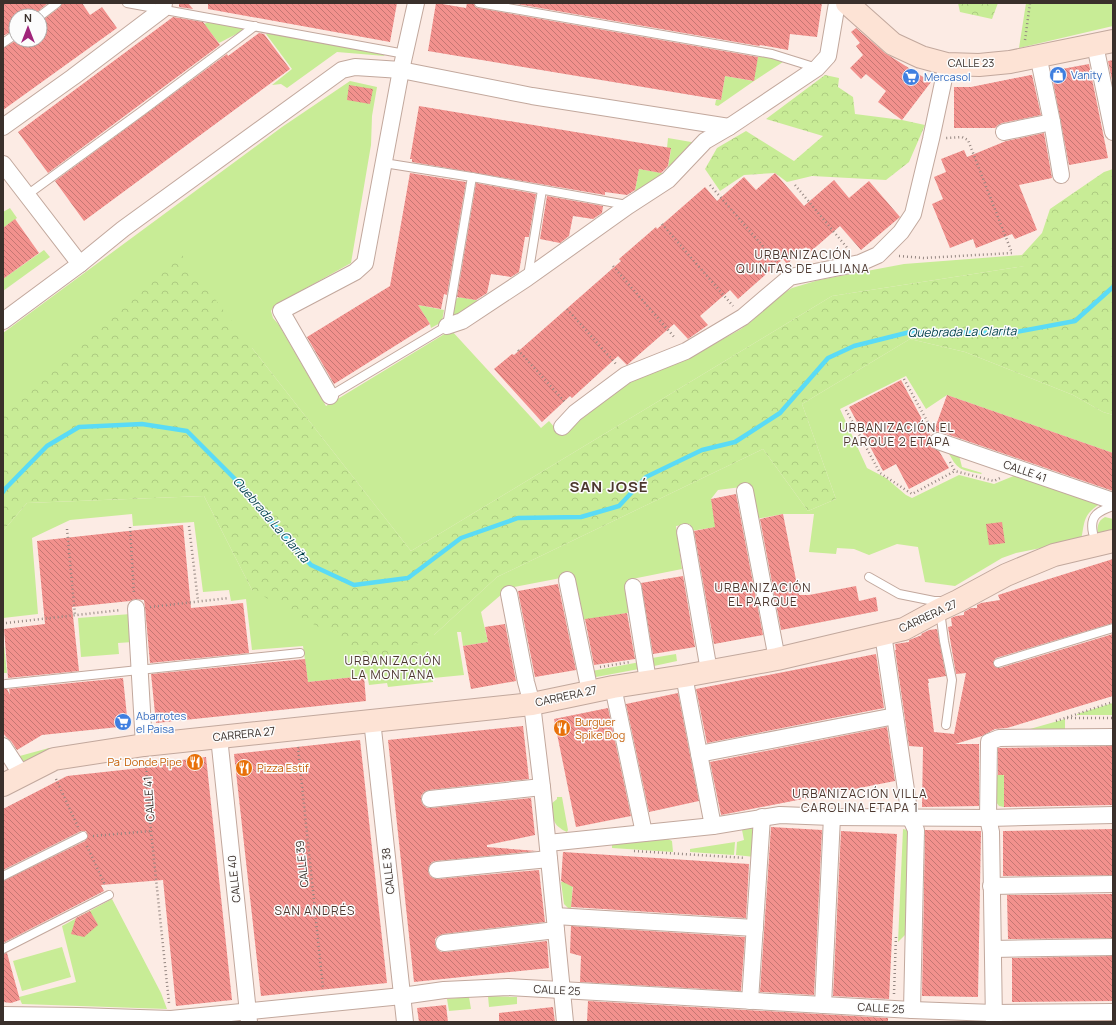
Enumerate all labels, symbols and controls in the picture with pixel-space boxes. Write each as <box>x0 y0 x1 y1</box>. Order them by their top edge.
north arrow <box>8 8 48 48</box>
text: N <box>24 10 32 25</box>
street label: CALLE 23 <box>948 55 994 70</box>
shop icon: Vanity <box>1048 65 1068 85</box>
supermarket icon: Mercasol <box>901 67 921 87</box>
place label: Vanity <box>1071 67 1103 82</box>
place label: Mercasol <box>924 69 971 84</box>
district label: URBANIZACIÓN QUINTAS DE JULIANA <box>736 246 870 277</box>
water label: Quebrada La Clarita <box>907 322 1018 341</box>
district label: URBANIZACIÓN EL PARQUE 2 ETAPA <box>839 419 955 450</box>
street label: CALLE 41 <box>1001 456 1049 485</box>
water label: Quebrada La Clarita <box>229 473 314 567</box>
district label: SAN JOSÉ <box>569 476 649 497</box>
district label: URBANIZACIÓN EL PARQUE <box>715 579 811 610</box>
street label: CARRERA 27 <box>896 596 959 636</box>
district label: URBANIZACIÓN LA MONTANA <box>345 652 441 683</box>
street label: CARRERA 27 <box>534 682 598 709</box>
place label: Abarrotes el Paisa <box>136 708 187 736</box>
supermarket icon: Abarrotes el Paisa <box>113 712 133 732</box>
place label: Burguer Spike Dog <box>575 714 625 742</box>
restaurant icon: Burguer Spike Dog <box>552 718 572 738</box>
street label: CARRERA 27 <box>212 723 276 744</box>
restaurant icon: Pa' Donde Pipe <box>185 752 205 772</box>
place label: Pa' Donde Pipe <box>107 754 183 769</box>
restaurant icon: Pizza Estif <box>234 758 254 778</box>
place label: Pizza Estif <box>257 760 309 775</box>
street label: CALLE 41 <box>139 776 158 822</box>
district label: URBANIZACIÓN VILLA CAROLINA ETAPA 1 <box>792 785 928 816</box>
street label: CALLE 39 <box>292 840 311 888</box>
street label: CALLE 38 <box>378 847 397 895</box>
street label: CALLE 40 <box>224 855 243 903</box>
district label: SAN ANDRÉS <box>275 902 355 919</box>
street label: CALLE 25 <box>533 981 581 998</box>
street label: CALLE 25 <box>857 999 905 1016</box>

